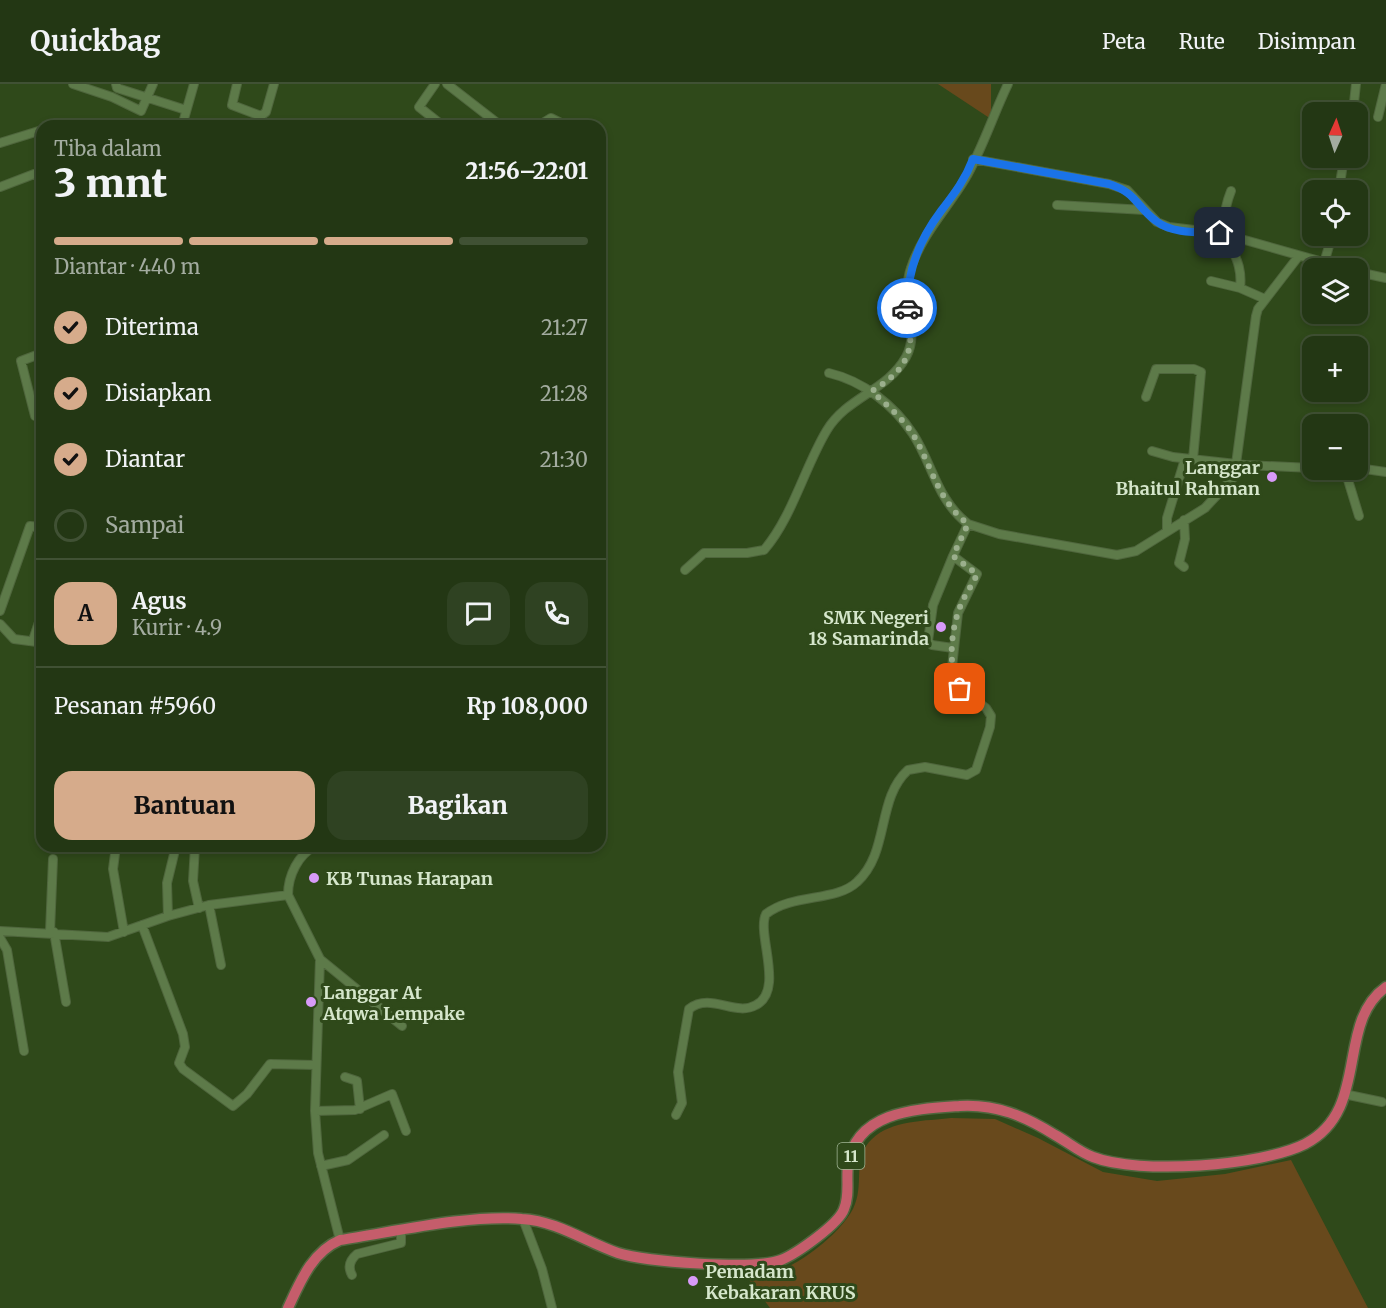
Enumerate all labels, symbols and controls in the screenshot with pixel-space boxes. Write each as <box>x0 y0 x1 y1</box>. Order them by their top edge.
text: Quickbag <box>30 23 161 59</box>
text: Peta <box>1102 28 1146 55</box>
text: Rute <box>1179 28 1225 55</box>
text: Disimpan <box>1258 28 1356 55</box>
north arrow <box>1302 102 1368 168</box>
map controls <box>1302 102 1368 480</box>
text: Tiba dalam <box>54 136 162 161</box>
text: 21:56–22:01 <box>466 157 588 185</box>
text: 3 mnt <box>54 159 167 208</box>
button: locate <box>1302 180 1368 246</box>
pin <box>1194 207 1245 258</box>
icon: home <box>1203 216 1236 249</box>
text: Diantar · 440 m <box>54 254 200 279</box>
button: layers <box>1302 258 1368 324</box>
courier <box>877 278 937 338</box>
icon: car <box>891 292 924 325</box>
icon: check <box>54 311 87 344</box>
text: Diterima <box>105 313 199 341</box>
text: 21:27 <box>541 315 588 340</box>
button: + <box>1302 336 1368 402</box>
icon: check <box>54 377 87 410</box>
text: Disiapkan <box>105 379 211 407</box>
text: 21:28 <box>540 381 588 406</box>
button: − <box>1302 414 1368 480</box>
icon: check <box>54 443 87 476</box>
text: Diantar <box>105 445 185 473</box>
text: 21:30 <box>540 447 588 472</box>
place label: Langgar Bhaitul Rahman <box>1115 456 1260 500</box>
marker: Langgar Bhaitul Rahman <box>1265 470 1279 484</box>
text: Sampai <box>105 511 184 539</box>
button: chat <box>447 582 510 645</box>
button: phone <box>525 582 588 645</box>
text: Agus <box>132 587 187 615</box>
text: A <box>78 599 93 627</box>
place label: SMK Negeri 18 Samarinda <box>809 606 929 650</box>
text: Kurir · 4.9 <box>132 615 222 640</box>
marker: SMK Negeri 18 Samarinda <box>934 620 948 634</box>
pin <box>934 663 985 714</box>
icon: bag <box>943 672 976 705</box>
text: Pesanan #5960 <box>54 692 216 720</box>
text: Rp 108,000 <box>466 692 588 720</box>
button: Bantuan <box>54 771 315 840</box>
button: Bagikan <box>327 771 588 840</box>
place label: KB Tunas Harapan <box>326 867 493 890</box>
marker: KB Tunas Harapan <box>307 871 321 885</box>
place label: Langgar At Atqwa Lempake <box>322 981 465 1025</box>
marker: Langgar At Atqwa Lempake <box>304 995 318 1009</box>
road number: 11 <box>838 1143 864 1169</box>
place label: Pemadam Kebakaran KRUS <box>705 1260 856 1304</box>
marker: Pemadam Kebakaran KRUS <box>686 1274 700 1288</box>

